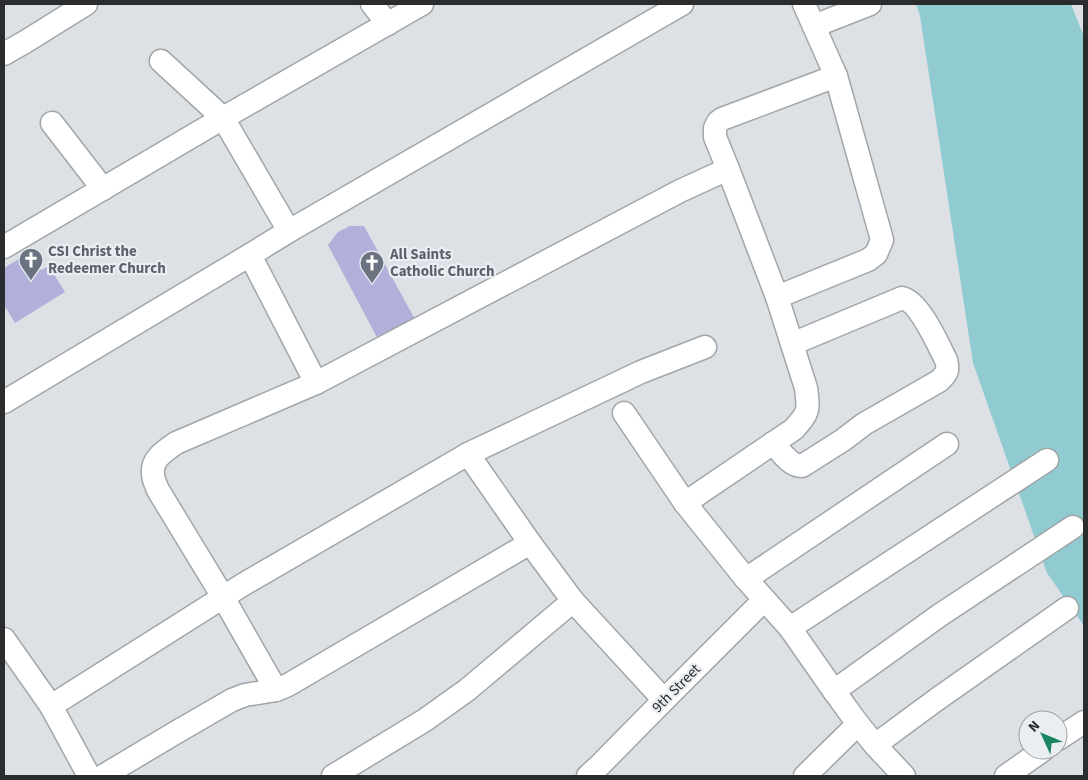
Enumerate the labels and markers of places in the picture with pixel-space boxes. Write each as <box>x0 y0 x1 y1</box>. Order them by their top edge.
place label: CSI Christ the Redeemer Church <box>48 241 166 279</box>
place label: All Saints Catholic Church <box>389 244 495 282</box>
church icon: CSI Christ the Redeemer Church <box>18 247 44 281</box>
church icon: All Saints Catholic Church <box>359 250 385 284</box>

